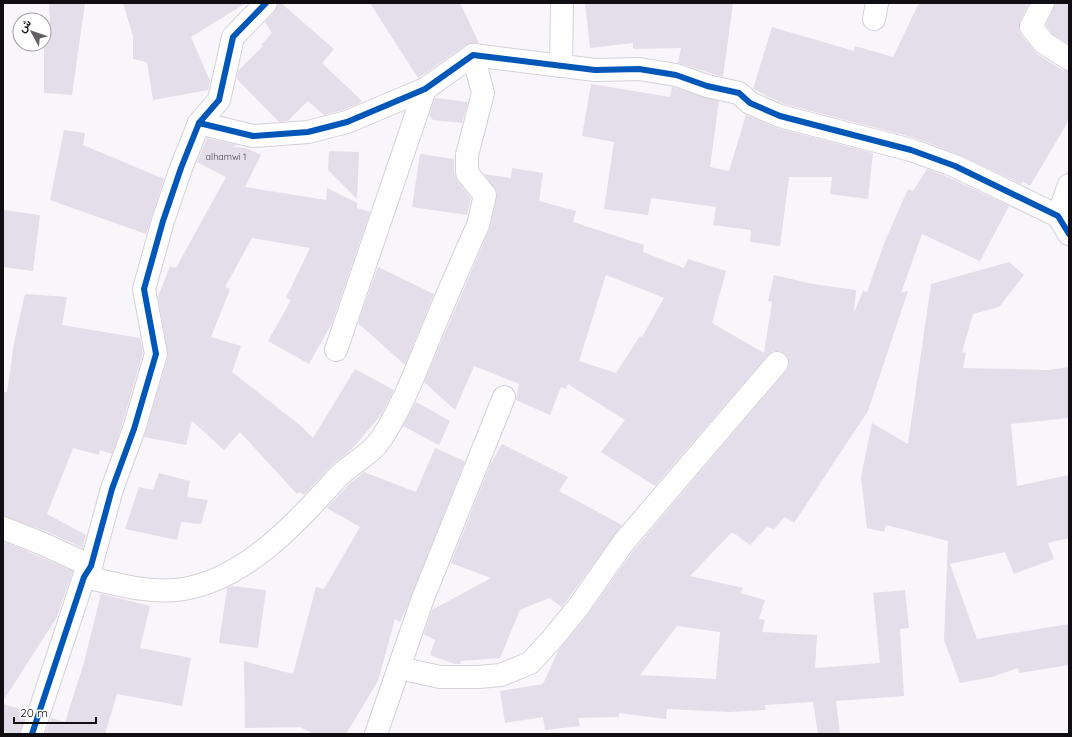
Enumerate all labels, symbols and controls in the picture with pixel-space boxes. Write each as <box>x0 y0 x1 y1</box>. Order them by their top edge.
north arrow <box>12 12 52 52</box>
text: ش <box>15 16 34 35</box>
house number: alhamwi 1 <box>206 151 246 162</box>
scale bar <box>14 699 96 725</box>
text: 20 m <box>20 705 48 720</box>

